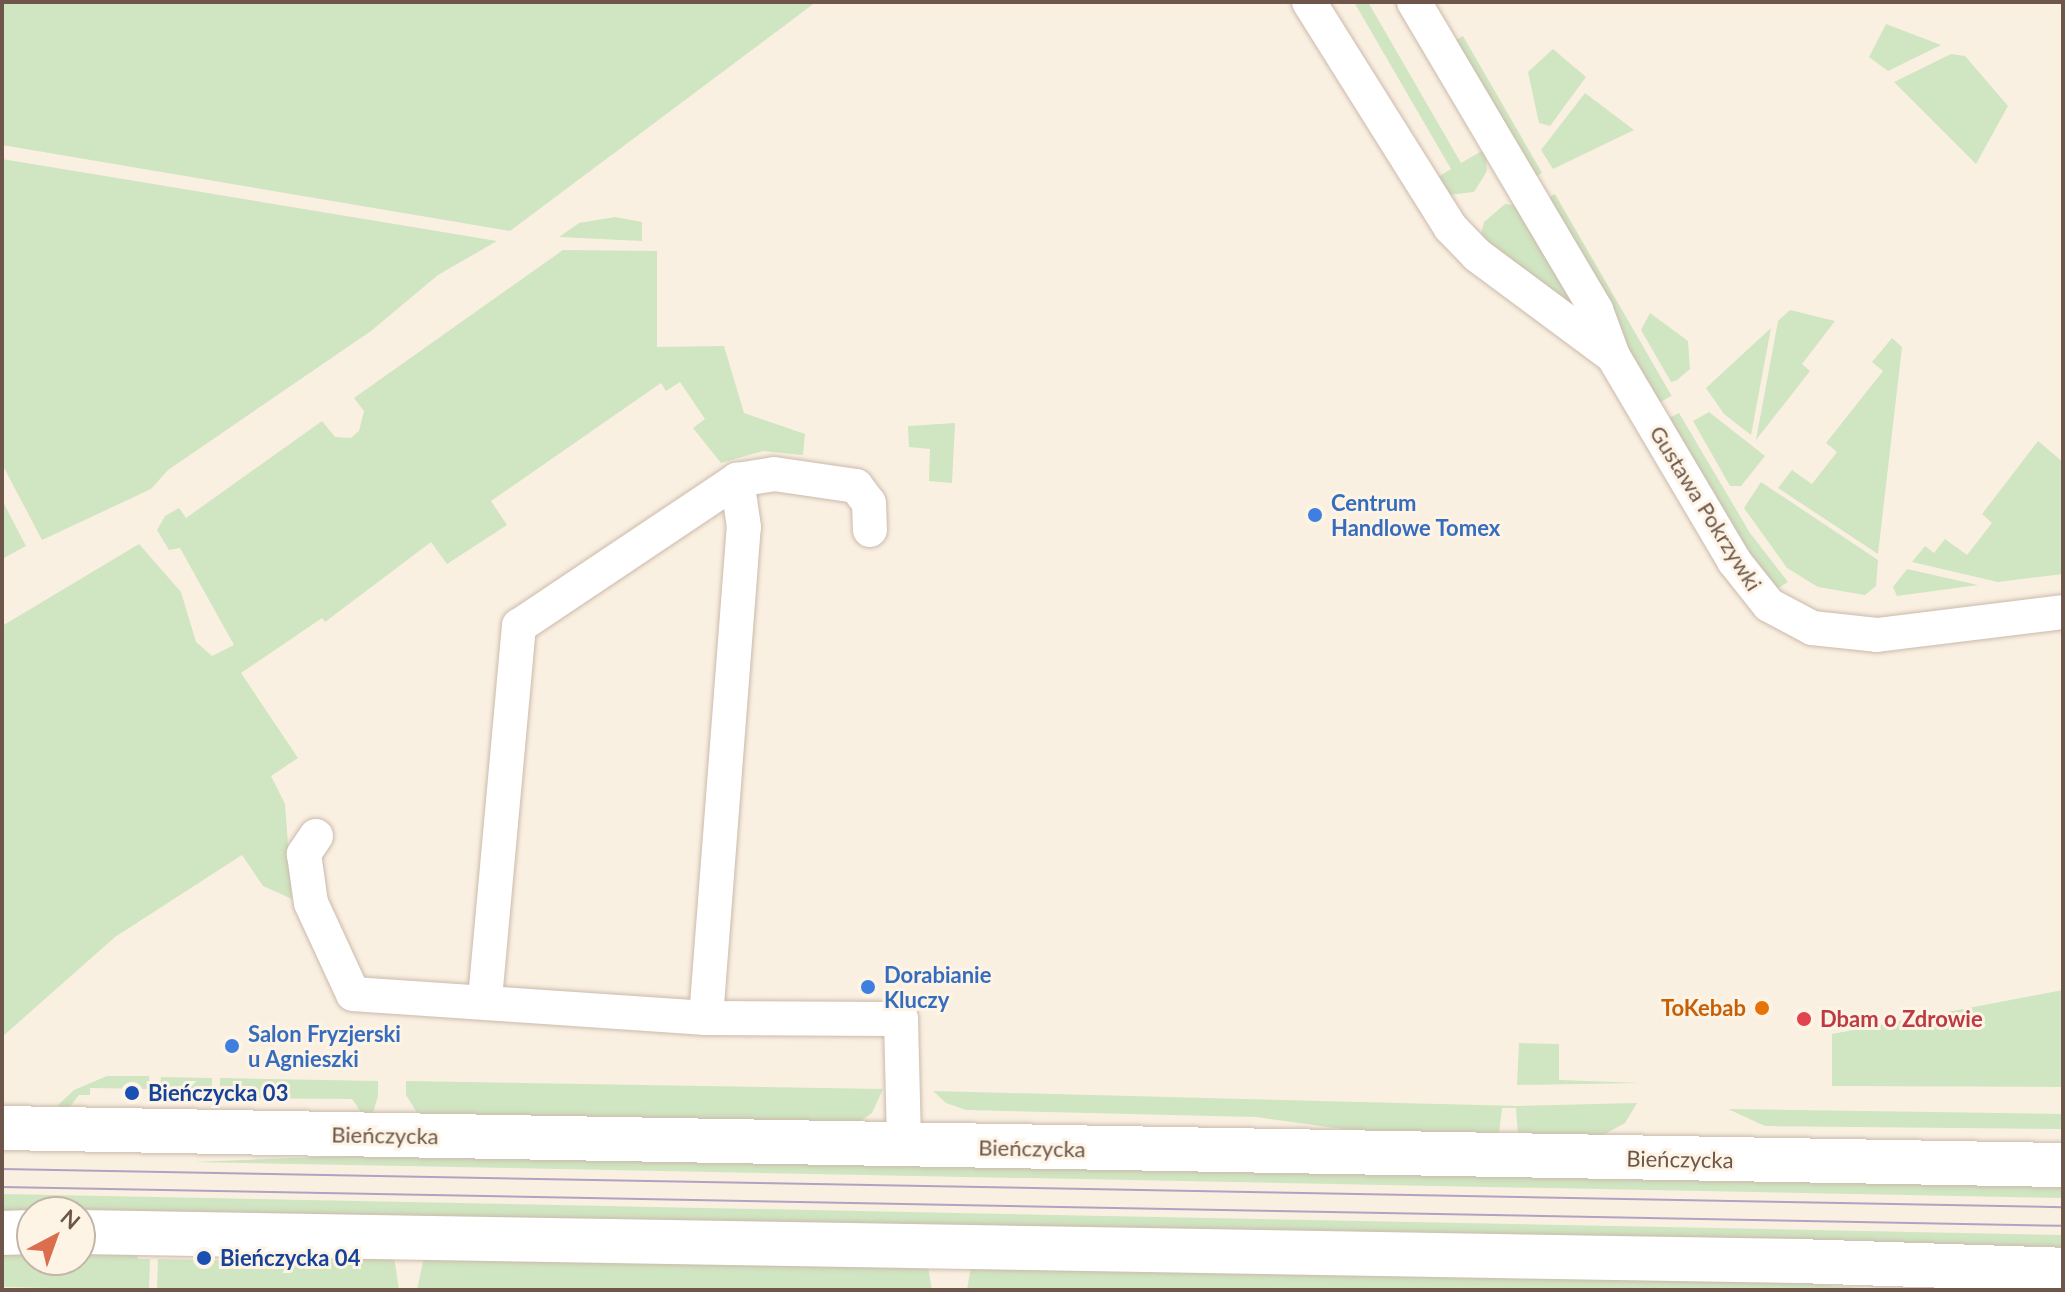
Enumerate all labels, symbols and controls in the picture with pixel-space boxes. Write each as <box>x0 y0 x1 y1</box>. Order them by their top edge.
street label: Gustawa Pokrzywki <box>1645 421 1767 595</box>
place label: Centrum Handlowe Tomex <box>1331 489 1501 540</box>
marker: Centrum Handlowe Tomex <box>1306 506 1324 524</box>
place label: Dorabianie Kluczy <box>884 961 991 1012</box>
marker: Dorabianie Kluczy <box>859 978 877 996</box>
place label: ToKebab <box>1661 995 1746 1021</box>
marker: ToKebab <box>1753 999 1771 1017</box>
place label: Dbam o Zdrowie <box>1820 1006 1983 1032</box>
marker: Dbam o Zdrowie <box>1795 1010 1813 1028</box>
place label: Salon Fryzjerski u Agnieszki <box>248 1020 401 1072</box>
marker: Salon Fryzjerski u Agnieszki <box>223 1037 241 1055</box>
place label: Bieńczycka 03 <box>148 1080 288 1106</box>
marker: Bieńczycka 03 <box>123 1084 141 1102</box>
street label: Bieńczycka <box>331 1121 439 1149</box>
street label: Bieńczycka <box>978 1134 1086 1162</box>
street label: Bieńczycka <box>1626 1145 1734 1173</box>
north arrow <box>16 1196 96 1276</box>
text: N <box>56 1203 86 1235</box>
place label: Bieńczycka 04 <box>220 1245 360 1271</box>
marker: Bieńczycka 04 <box>195 1249 213 1267</box>

